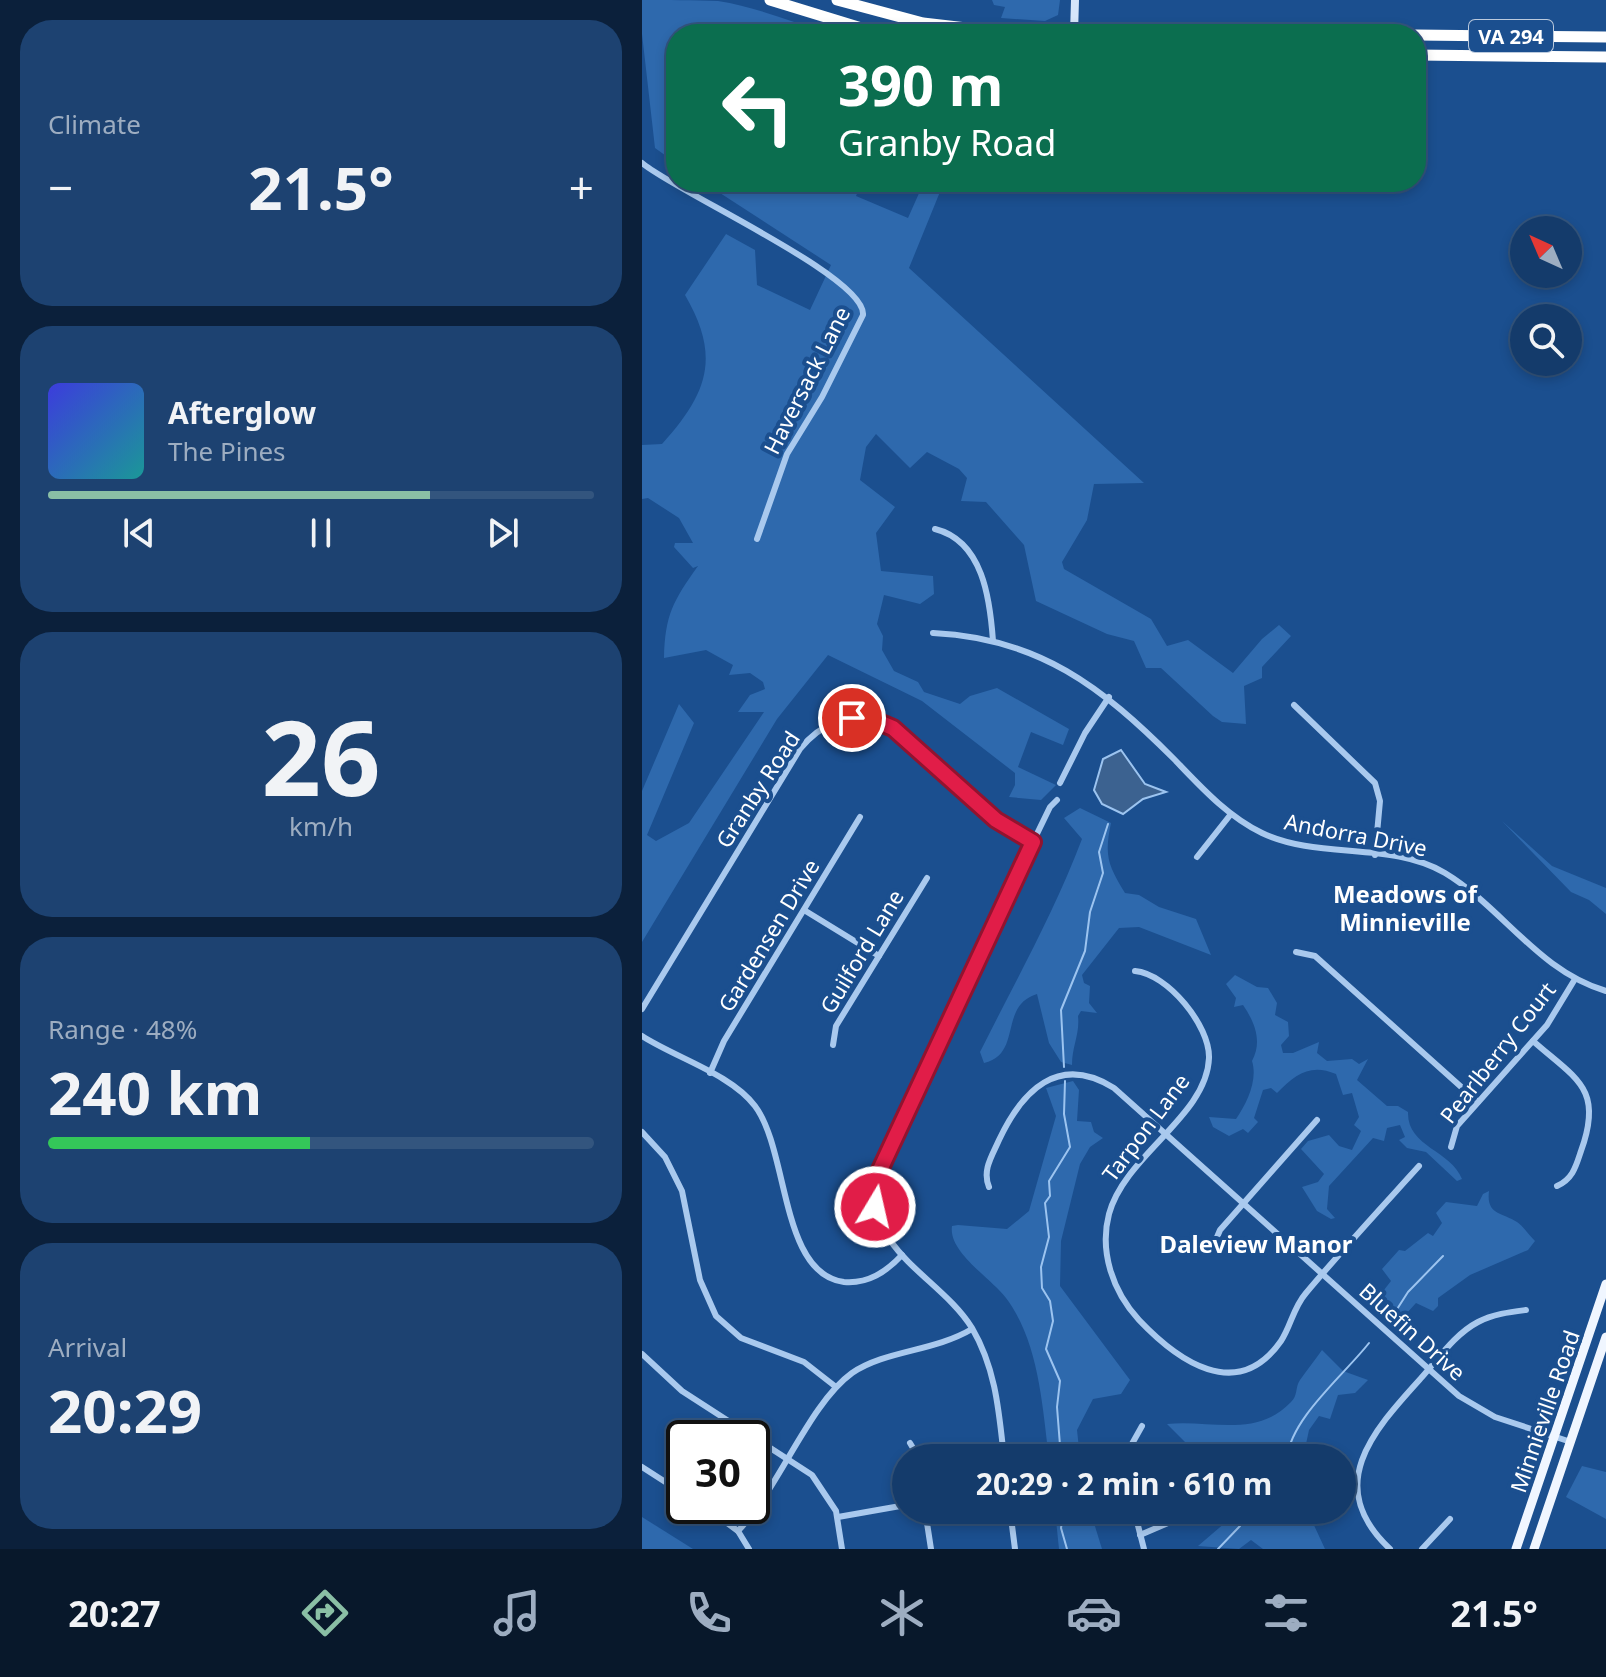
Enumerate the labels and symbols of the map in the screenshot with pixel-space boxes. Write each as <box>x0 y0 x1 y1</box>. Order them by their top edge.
road number: VA 294 <box>1469 20 1553 52</box>
north arrow <box>1510 216 1582 288</box>
street label: Haversack Lane <box>756 301 856 459</box>
pin <box>818 684 886 752</box>
street label: Granby Road <box>708 725 806 853</box>
street label: Andorra Drive <box>1282 805 1430 863</box>
street label: Gardensen Drive <box>711 853 825 1017</box>
district label: Meadows of Minnieville <box>1333 877 1479 938</box>
street label: Guilford Lane <box>812 883 910 1019</box>
street label: Pearlberry Court <box>1432 975 1562 1129</box>
street label: Tarpon Lane <box>1095 1067 1195 1187</box>
position arrow <box>833 1165 917 1249</box>
district label: Daleview Manor <box>1160 1227 1353 1260</box>
street label: Bluefin Drive <box>1354 1275 1472 1387</box>
street label: Minnieville Road <box>1502 1326 1586 1496</box>
speed limit sign: 30 <box>666 1420 770 1524</box>

